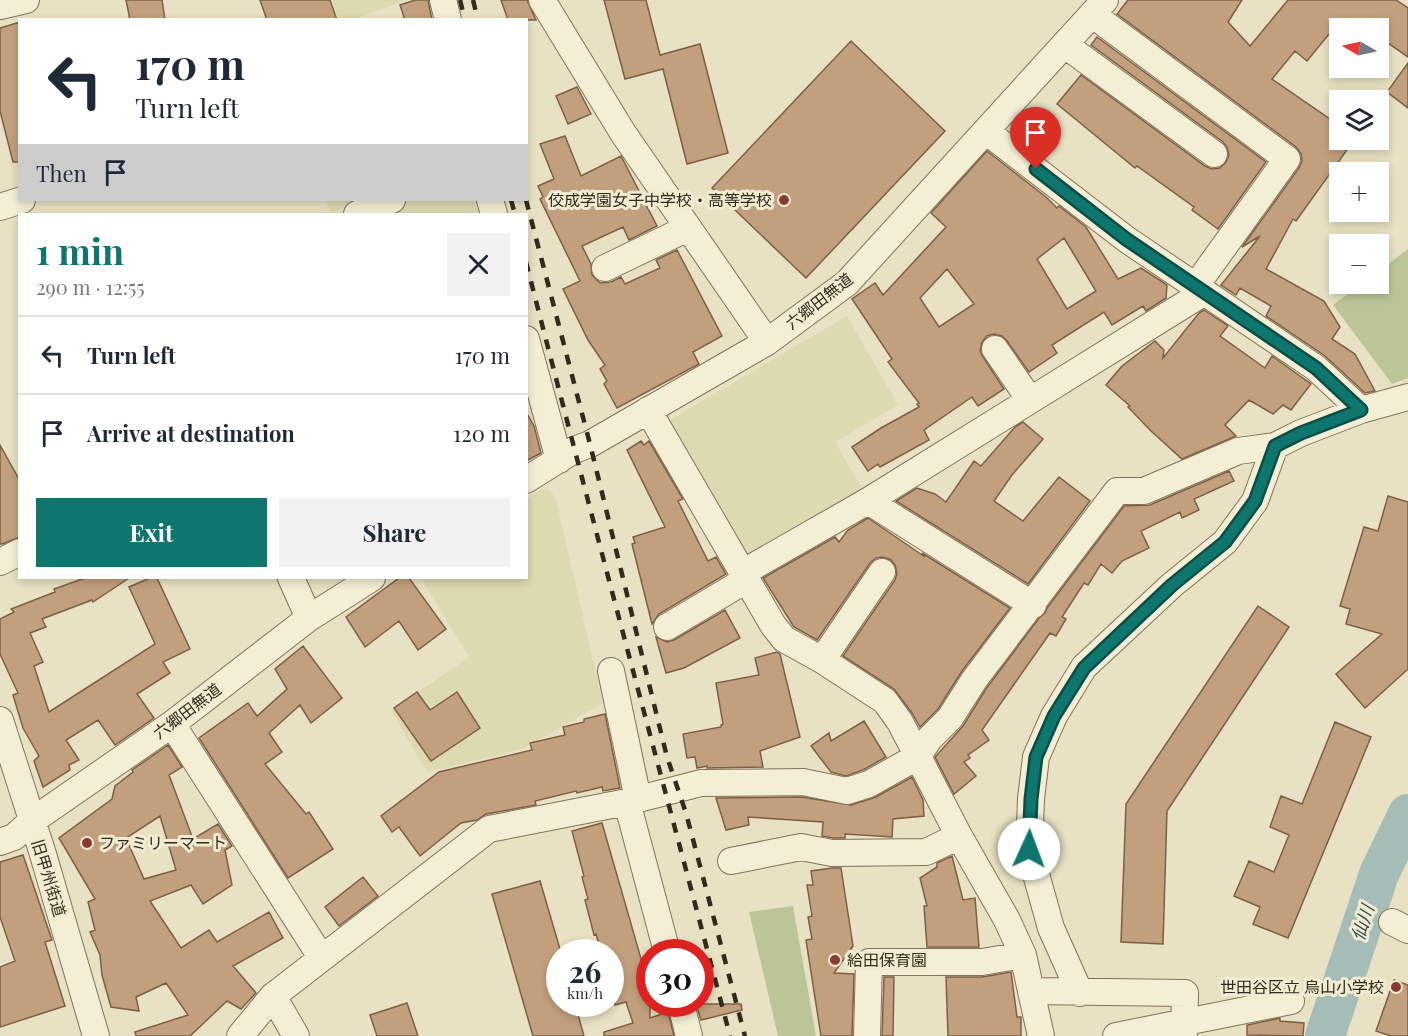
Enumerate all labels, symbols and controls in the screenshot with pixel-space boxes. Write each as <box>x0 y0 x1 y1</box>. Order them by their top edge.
north arrow <box>1329 18 1389 78</box>
map controls <box>1329 18 1389 294</box>
text: 170 m <box>135 35 245 91</box>
icon: left <box>36 42 114 120</box>
text: Turn left <box>135 89 239 125</box>
button: layers <box>1329 90 1389 150</box>
pin <box>1010 107 1061 169</box>
icon: arrive <box>1019 116 1052 149</box>
icon: arrive <box>99 156 132 189</box>
text: Then <box>36 158 87 188</box>
button: + <box>1329 162 1389 222</box>
place label: 佼成学園女子中学校・高等学校 <box>548 189 772 210</box>
marker: 佼成学園女子中学校・高等学校 <box>777 193 791 207</box>
text: 1 min <box>36 226 124 274</box>
button: close <box>447 233 510 296</box>
button: − <box>1329 234 1389 294</box>
street label: 六郷田無道 <box>781 268 857 334</box>
text: 290 m · 12:55 <box>36 273 145 300</box>
icon: left <box>36 339 69 372</box>
text: Turn left <box>87 340 176 370</box>
text: 170 m <box>455 340 510 370</box>
icon: arrive <box>36 417 69 450</box>
text: Arrive at destination <box>87 418 295 448</box>
text: 120 m <box>453 418 510 448</box>
button: Exit <box>36 498 267 567</box>
button: Share <box>279 498 510 567</box>
street label: 六郷田無道 <box>148 678 225 743</box>
position arrow <box>997 817 1061 881</box>
place label: ファミリーマート <box>99 832 227 853</box>
marker: ファミリーマート <box>80 836 94 850</box>
street label: 旧甲州街道 <box>28 837 71 919</box>
water label: 仙川 <box>1345 900 1380 944</box>
speed limit sign: 30 <box>636 939 714 1017</box>
place label: 給田保育園 <box>847 949 927 970</box>
text: 26 <box>569 951 601 991</box>
marker: 給田保育園 <box>828 953 842 967</box>
place label: 世田谷区立 烏山小学校 <box>1220 976 1384 997</box>
marker: 世田谷区立 烏山小学校 <box>1389 980 1403 994</box>
text: km/h <box>567 983 603 1003</box>

